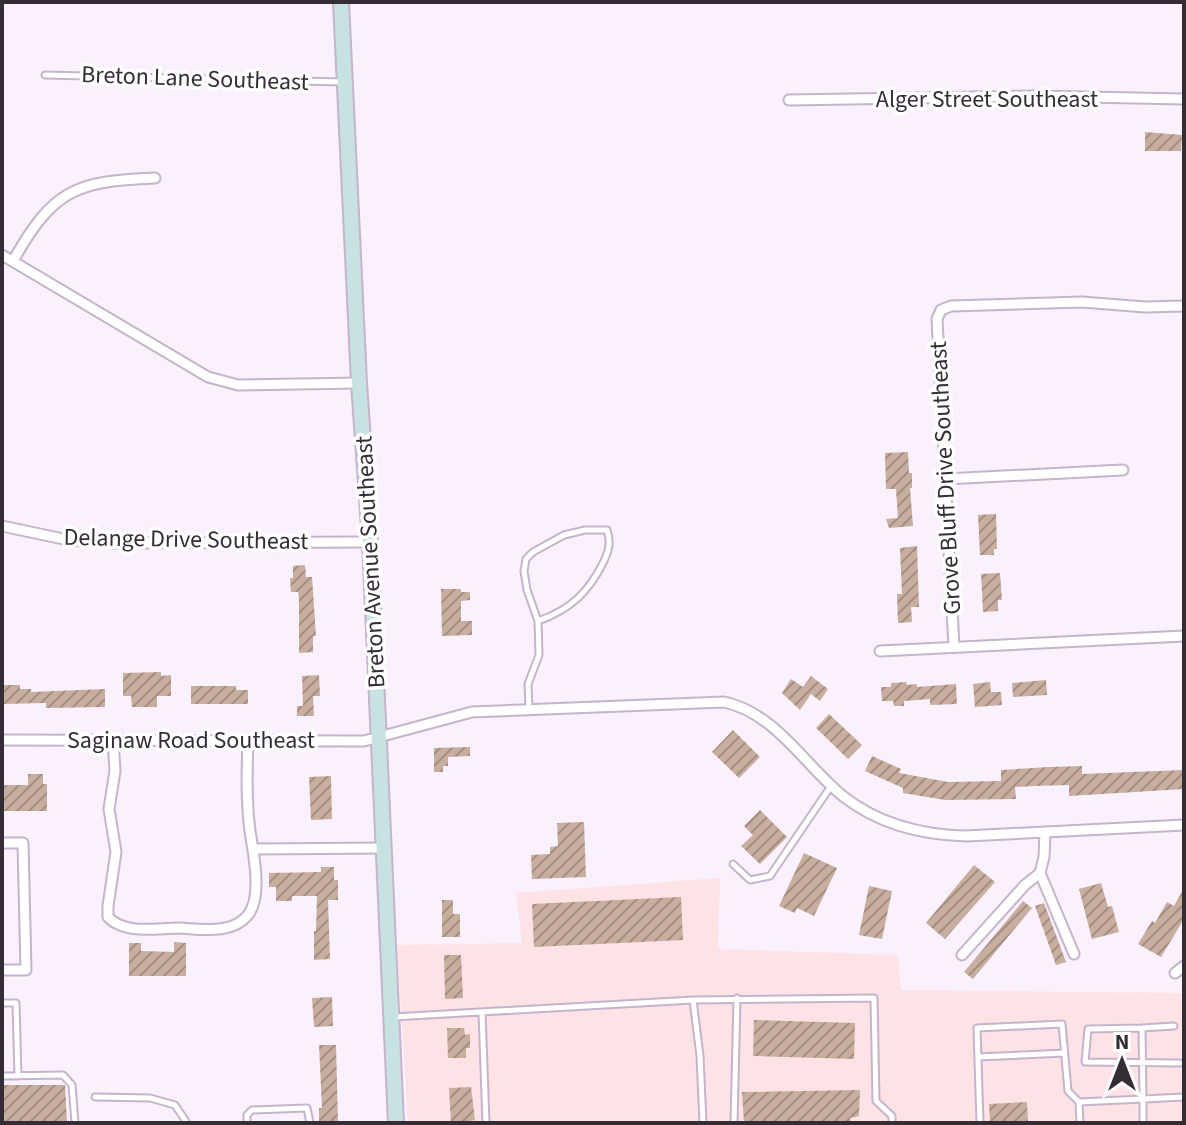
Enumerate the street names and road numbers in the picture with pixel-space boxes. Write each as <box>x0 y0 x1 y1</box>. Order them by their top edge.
street label: Breton Lane Southeast <box>81 57 309 100</box>
street label: Alger Street Southeast <box>876 82 1098 117</box>
street label: Grove Bluff Drive Southeast <box>921 340 970 616</box>
street label: Breton Avenue Southeast <box>346 435 395 689</box>
street label: Delange Drive Southeast <box>63 520 309 559</box>
street label: Saginaw Road Southeast <box>67 723 315 758</box>

